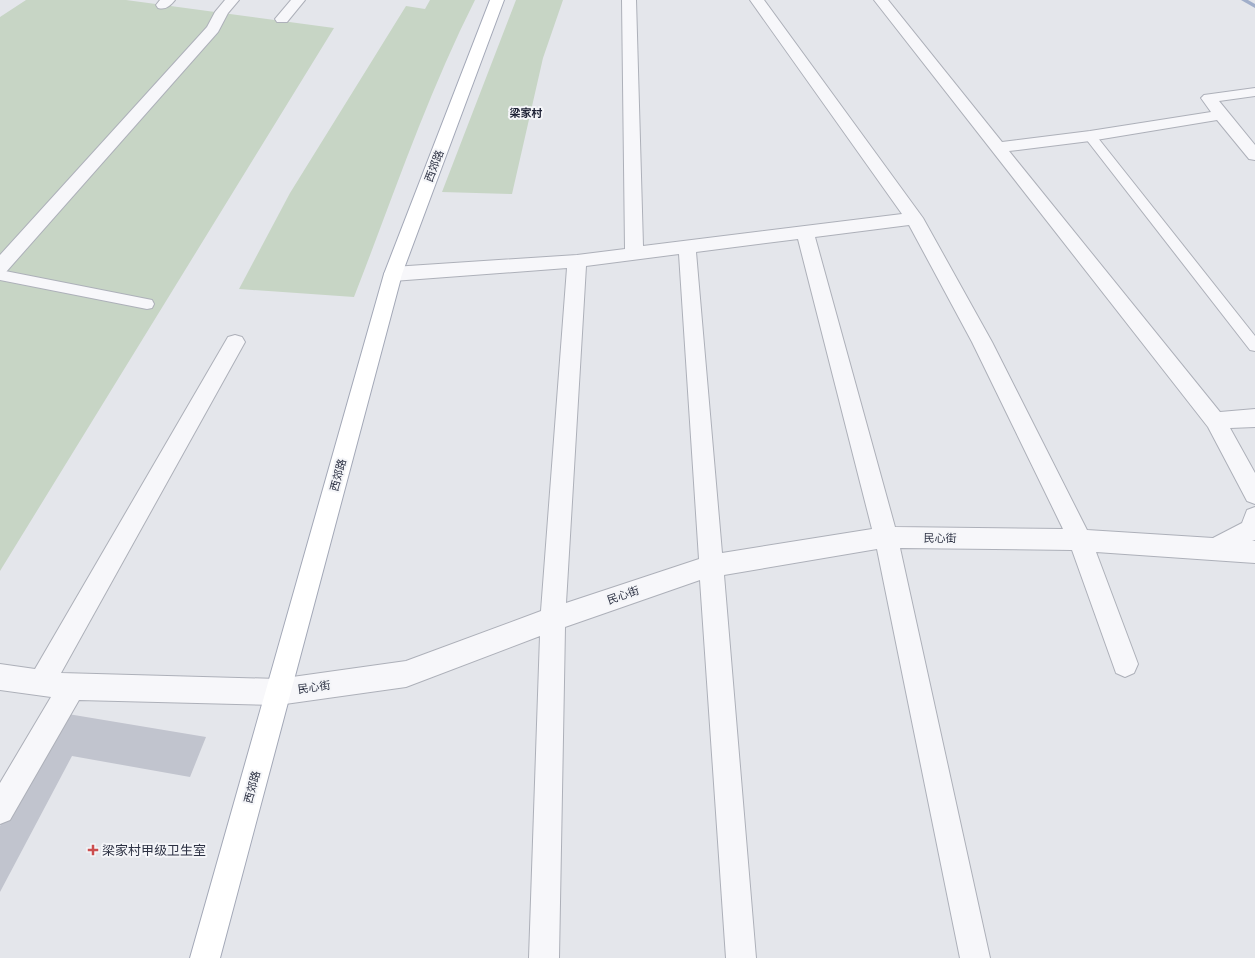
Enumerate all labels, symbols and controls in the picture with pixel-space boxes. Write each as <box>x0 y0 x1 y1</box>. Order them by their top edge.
district label: 梁家村 <box>510 106 543 119</box>
street label: 西郊路 <box>422 148 446 184</box>
street label: 西郊路 <box>327 457 348 492</box>
street label: 民心街 <box>923 531 957 544</box>
street label: 民心街 <box>605 583 641 606</box>
street label: 民心街 <box>297 678 331 695</box>
street label: 西郊路 <box>241 769 262 804</box>
place label: 梁家村甲级卫生室 <box>102 842 206 858</box>
marker: 梁家村甲级卫生室 <box>87 844 99 856</box>

